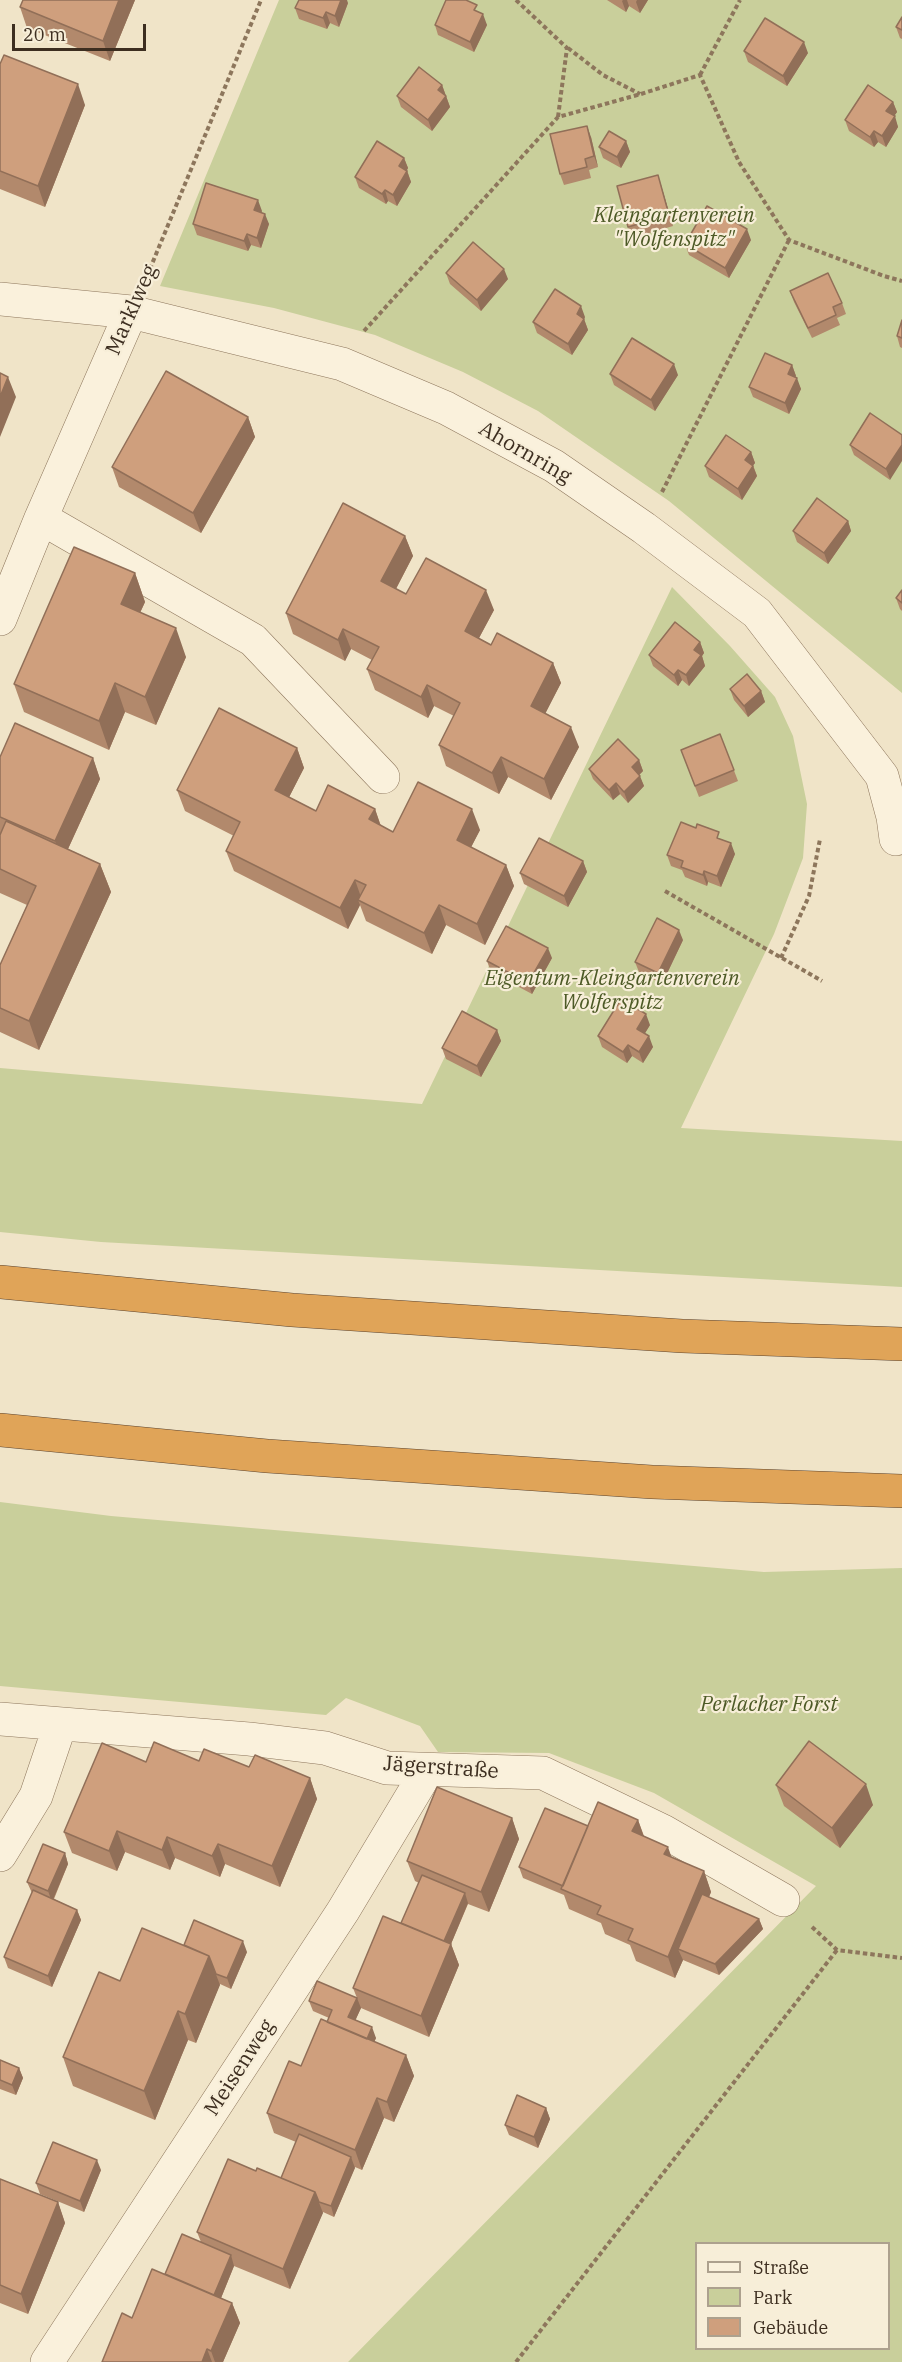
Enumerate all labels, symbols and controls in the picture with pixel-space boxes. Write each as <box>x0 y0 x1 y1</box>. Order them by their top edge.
scale bar <box>15 12 148 50</box>
text: 20 m <box>23 23 66 46</box>
park label: Kleingartenverein "Wolfenspitz" <box>593 203 755 253</box>
street label: Marklweg <box>101 261 163 359</box>
street label: Ahornring <box>474 416 576 490</box>
park label: Eigentum-Kleingartenverein Wolferspitz <box>484 966 740 1016</box>
park label: Perlacher Forst <box>700 1692 838 1718</box>
street label: Jägerstraße <box>382 1751 500 1785</box>
street label: Meisenweg <box>200 2015 280 2121</box>
legend <box>695 2242 890 2350</box>
text: Straße <box>753 2256 809 2279</box>
text: Park <box>753 2286 792 2309</box>
text: Gebäude <box>753 2316 828 2339</box>

